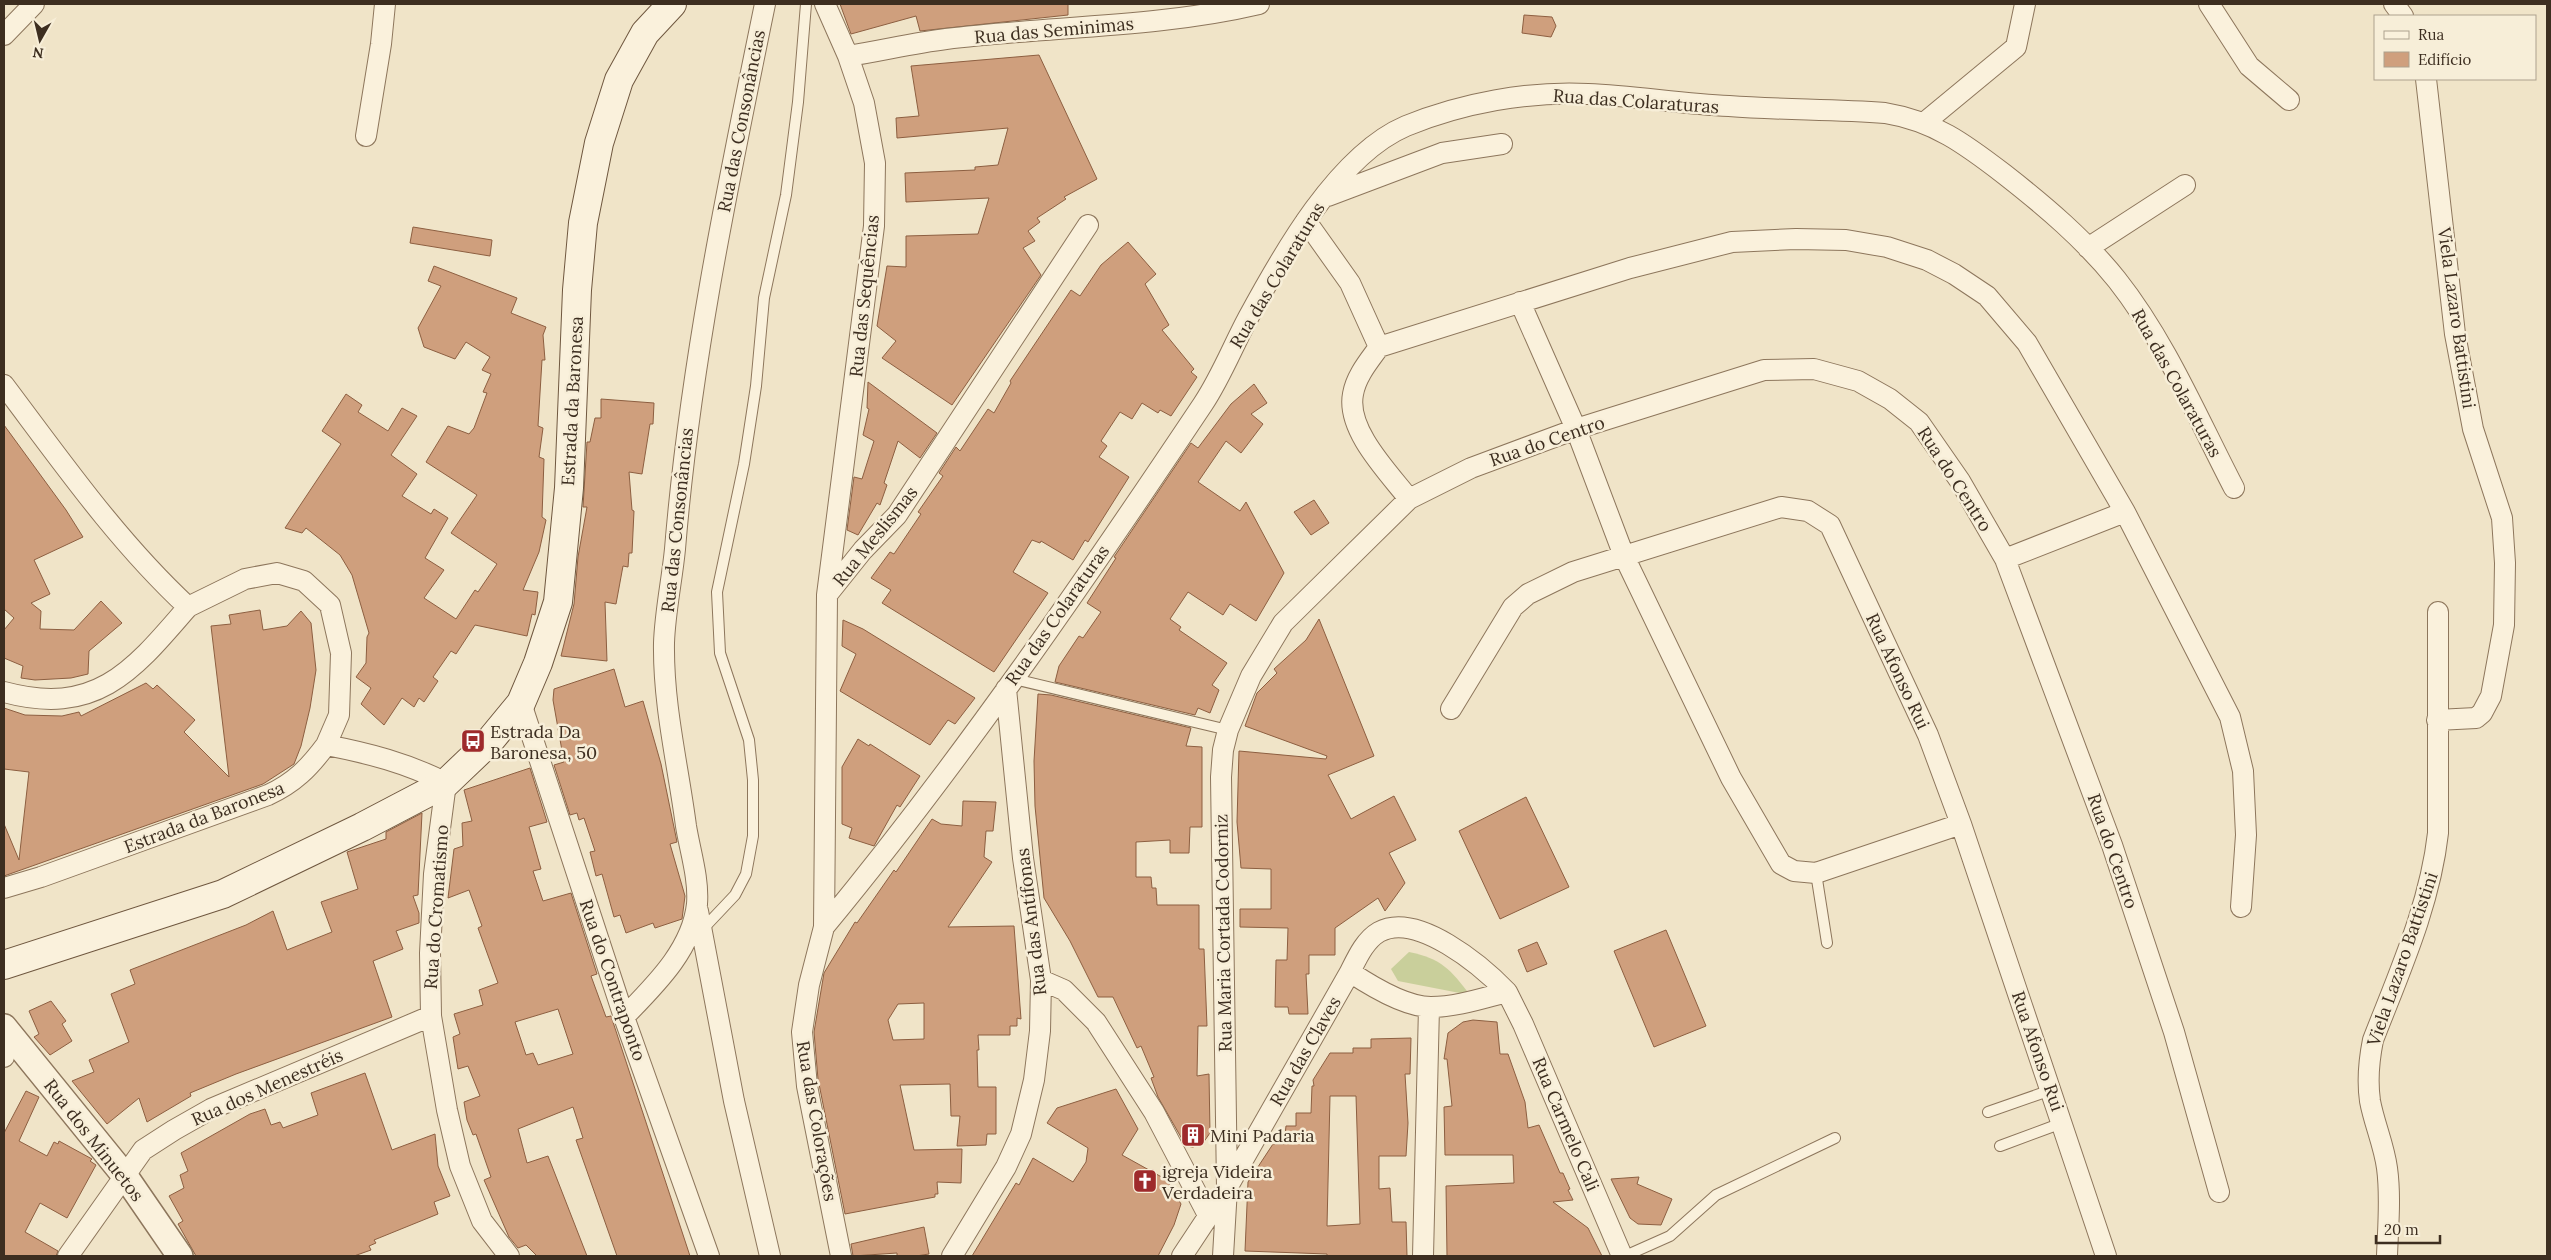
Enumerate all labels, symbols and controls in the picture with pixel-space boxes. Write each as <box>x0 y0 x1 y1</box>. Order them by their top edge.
street label: Rua das Seminimas <box>973 12 1135 48</box>
north arrow <box>15 15 65 65</box>
legend <box>2374 15 2536 80</box>
text: Rua <box>2418 25 2444 44</box>
street label: Rua das Consonâncias <box>712 28 770 214</box>
text: N <box>31 43 45 63</box>
text: Edifício <box>2418 50 2471 69</box>
street label: Rua das Colaraturas <box>1552 84 1720 118</box>
street label: Rua das Colaraturas <box>1224 198 1330 352</box>
street label: Rua das Sequências <box>844 214 884 378</box>
street label: Viela Lazaro Battistini <box>2433 225 2481 410</box>
street label: Rua das Colaraturas <box>2127 305 2227 461</box>
street label: Estrada da Baronesa <box>556 316 588 486</box>
street label: Rua do Centro <box>1486 411 1608 471</box>
street label: Rua do Centro <box>1913 422 1997 536</box>
street label: Rua das Consonâncias <box>656 427 698 613</box>
street label: Rua Meslismas <box>827 481 923 591</box>
street label: Rua das Colaraturas <box>1000 540 1114 690</box>
street label: Rua Afonso Rui <box>1861 609 1935 733</box>
place label: Estrada Da Baronesa, 50 <box>490 720 597 764</box>
bus stop icon: Estrada Da Baronesa, 50 <box>460 728 486 754</box>
street label: Estrada da Baronesa <box>121 776 287 858</box>
street label: Rua do Centro <box>2083 790 2143 912</box>
street label: Rua Maria Cortada Codorniz <box>1209 814 1237 1052</box>
street label: Rua do Cromatismo <box>419 824 453 990</box>
street label: Rua das Antífonas <box>1011 847 1051 997</box>
street label: Viela Lazaro Battistini <box>2361 869 2443 1050</box>
street label: Rua do Contraponto <box>575 896 651 1064</box>
street label: Rua Afonso Rui <box>2007 988 2069 1114</box>
street label: Rua das Claves <box>1264 992 1346 1110</box>
street label: Rua das Colorações <box>792 1039 842 1203</box>
street label: Rua dos Menestréis <box>188 1043 346 1131</box>
street label: Rua Carmelo Cali <box>1527 1053 1605 1195</box>
street label: Rua dos Minuetos <box>39 1074 149 1206</box>
building icon: Mini Padaria <box>1180 1122 1206 1148</box>
place label: Mini Padaria <box>1210 1124 1315 1147</box>
place label: igreja Videira Verdadeira <box>1161 1160 1272 1204</box>
church icon: igreja Videira Verdadeira <box>1132 1168 1158 1194</box>
scale bar <box>2376 1212 2440 1244</box>
text: 20 m <box>2384 1220 2419 1239</box>

